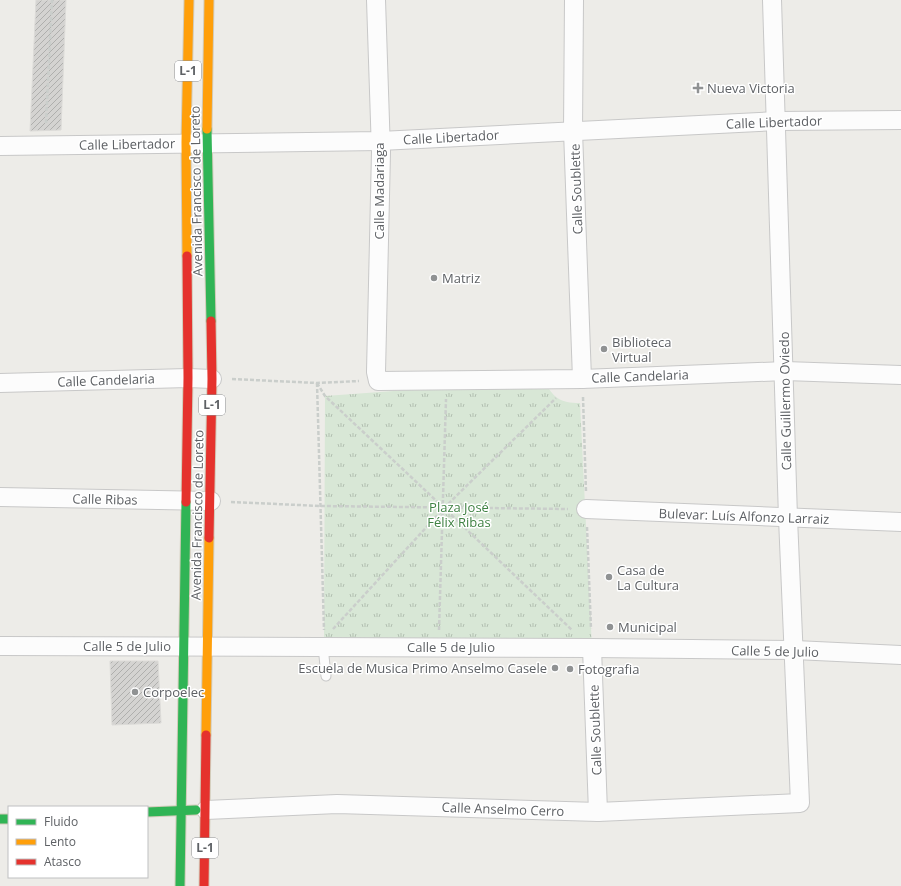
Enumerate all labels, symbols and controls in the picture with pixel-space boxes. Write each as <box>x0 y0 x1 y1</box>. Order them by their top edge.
road number: L-1 <box>175 61 201 81</box>
place label: Nueva Victoria <box>707 79 795 97</box>
marker: Nueva Victoria <box>692 82 704 94</box>
street label: Avenida Francisco de Loreto <box>186 105 206 276</box>
street label: Calle Libertador <box>726 111 823 133</box>
street label: Calle Libertador <box>402 125 500 149</box>
street label: Calle Libertador <box>79 134 176 154</box>
street label: Calle Madariaga <box>370 143 388 239</box>
street label: Calle Soublette <box>565 143 587 235</box>
place label: Matriz <box>442 269 480 287</box>
marker: Matriz <box>429 273 439 283</box>
street label: Calle Guillermo Oviedo <box>775 331 795 471</box>
place label: Biblioteca Virtual <box>612 333 671 366</box>
marker: Biblioteca Virtual <box>599 344 609 354</box>
street label: Calle Candelaria <box>591 365 689 387</box>
street label: Calle Candelaria <box>57 369 155 391</box>
road number: L-1 <box>199 395 225 415</box>
street label: Avenida Francisco de Loreto <box>187 429 207 600</box>
street label: Calle Ribas <box>72 489 138 509</box>
park label: Plaza José Félix Ribas <box>427 498 491 531</box>
street label: Bulevar: Luís Alfonzo Larraiz <box>658 504 830 528</box>
place label: Casa de La Cultura <box>617 561 679 594</box>
marker: Casa de La Cultura <box>604 572 614 582</box>
place label: Municipal <box>618 618 677 636</box>
marker: Municipal <box>605 622 615 632</box>
street label: Calle 5 de Julio <box>83 637 171 655</box>
street label: Calle 5 de Julio <box>407 638 495 656</box>
street label: Calle 5 de Julio <box>731 641 819 661</box>
place label: Escuela de Musica Primo Anselmo Casele <box>298 659 547 677</box>
place label: Fotografia <box>578 660 639 678</box>
marker: Escuela de Musica Primo Anselmo Casele <box>550 663 560 673</box>
marker: Fotografia <box>565 664 575 674</box>
place label: Corpoelec <box>143 683 204 701</box>
street label: Calle Soublette <box>584 684 606 776</box>
marker: Corpoelec <box>130 687 140 697</box>
street label: Calle Anselmo Cerro <box>441 798 565 820</box>
legend <box>8 806 148 878</box>
text: Fluido <box>44 813 78 830</box>
text: Lento <box>44 833 76 850</box>
road number: L-1 <box>192 838 218 858</box>
text: Atasco <box>44 853 81 870</box>

